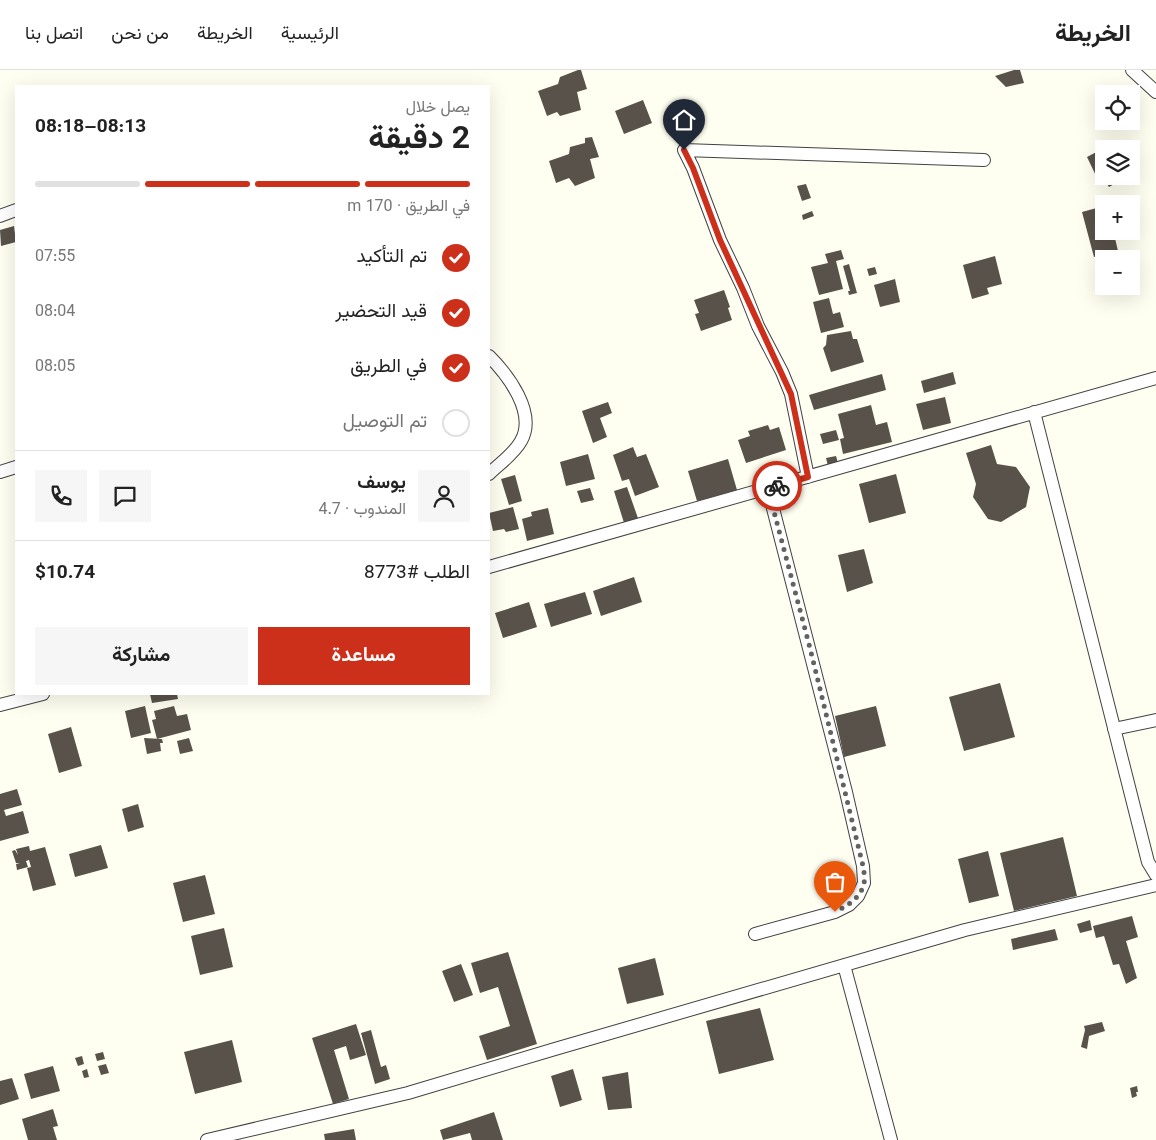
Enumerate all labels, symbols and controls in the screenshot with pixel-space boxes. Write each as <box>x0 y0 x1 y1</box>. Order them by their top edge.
text: الخريطة <box>1055 16 1131 54</box>
text: اتصل بنا <box>25 21 83 49</box>
text: من نحن <box>111 21 169 49</box>
text: الخريطة <box>197 21 253 49</box>
text: الرئيسية <box>281 21 339 49</box>
map controls <box>1095 85 1140 295</box>
button: locate <box>1095 85 1140 130</box>
text: يصل خلال <box>406 96 470 121</box>
pin <box>663 99 705 150</box>
icon: home <box>670 106 698 134</box>
text: 08:13–08:18 <box>35 113 146 142</box>
text: 2 دقيقة <box>368 115 470 165</box>
button: layers <box>1095 140 1140 185</box>
text: في الطريق · 170 m <box>347 195 470 220</box>
button: + <box>1095 195 1140 240</box>
text: تم التأكيد <box>356 243 427 272</box>
icon: check <box>442 244 470 272</box>
text: 07:55 <box>35 245 75 270</box>
button: − <box>1095 250 1140 295</box>
text: قيد التحضير <box>335 298 427 327</box>
icon: check <box>442 299 470 327</box>
text: 08:04 <box>35 300 75 325</box>
text: في الطريق <box>350 353 427 382</box>
icon: check <box>442 354 470 382</box>
text: 08:05 <box>35 355 75 380</box>
text: تم التوصيل <box>343 408 427 437</box>
courier <box>752 461 802 511</box>
text: يوسف <box>357 469 406 498</box>
button: phone <box>35 470 87 522</box>
button: chat <box>99 470 151 522</box>
button: person <box>418 470 470 522</box>
icon: bike <box>763 472 791 500</box>
text: المندوب · 4.7 <box>318 498 406 523</box>
text: $10.74 <box>35 559 95 588</box>
text: الطلب #8773 <box>364 559 470 588</box>
button: مشاركة <box>35 627 248 685</box>
button: مساعدة <box>258 627 470 685</box>
pin <box>814 861 856 912</box>
icon: bag <box>821 868 849 896</box>

